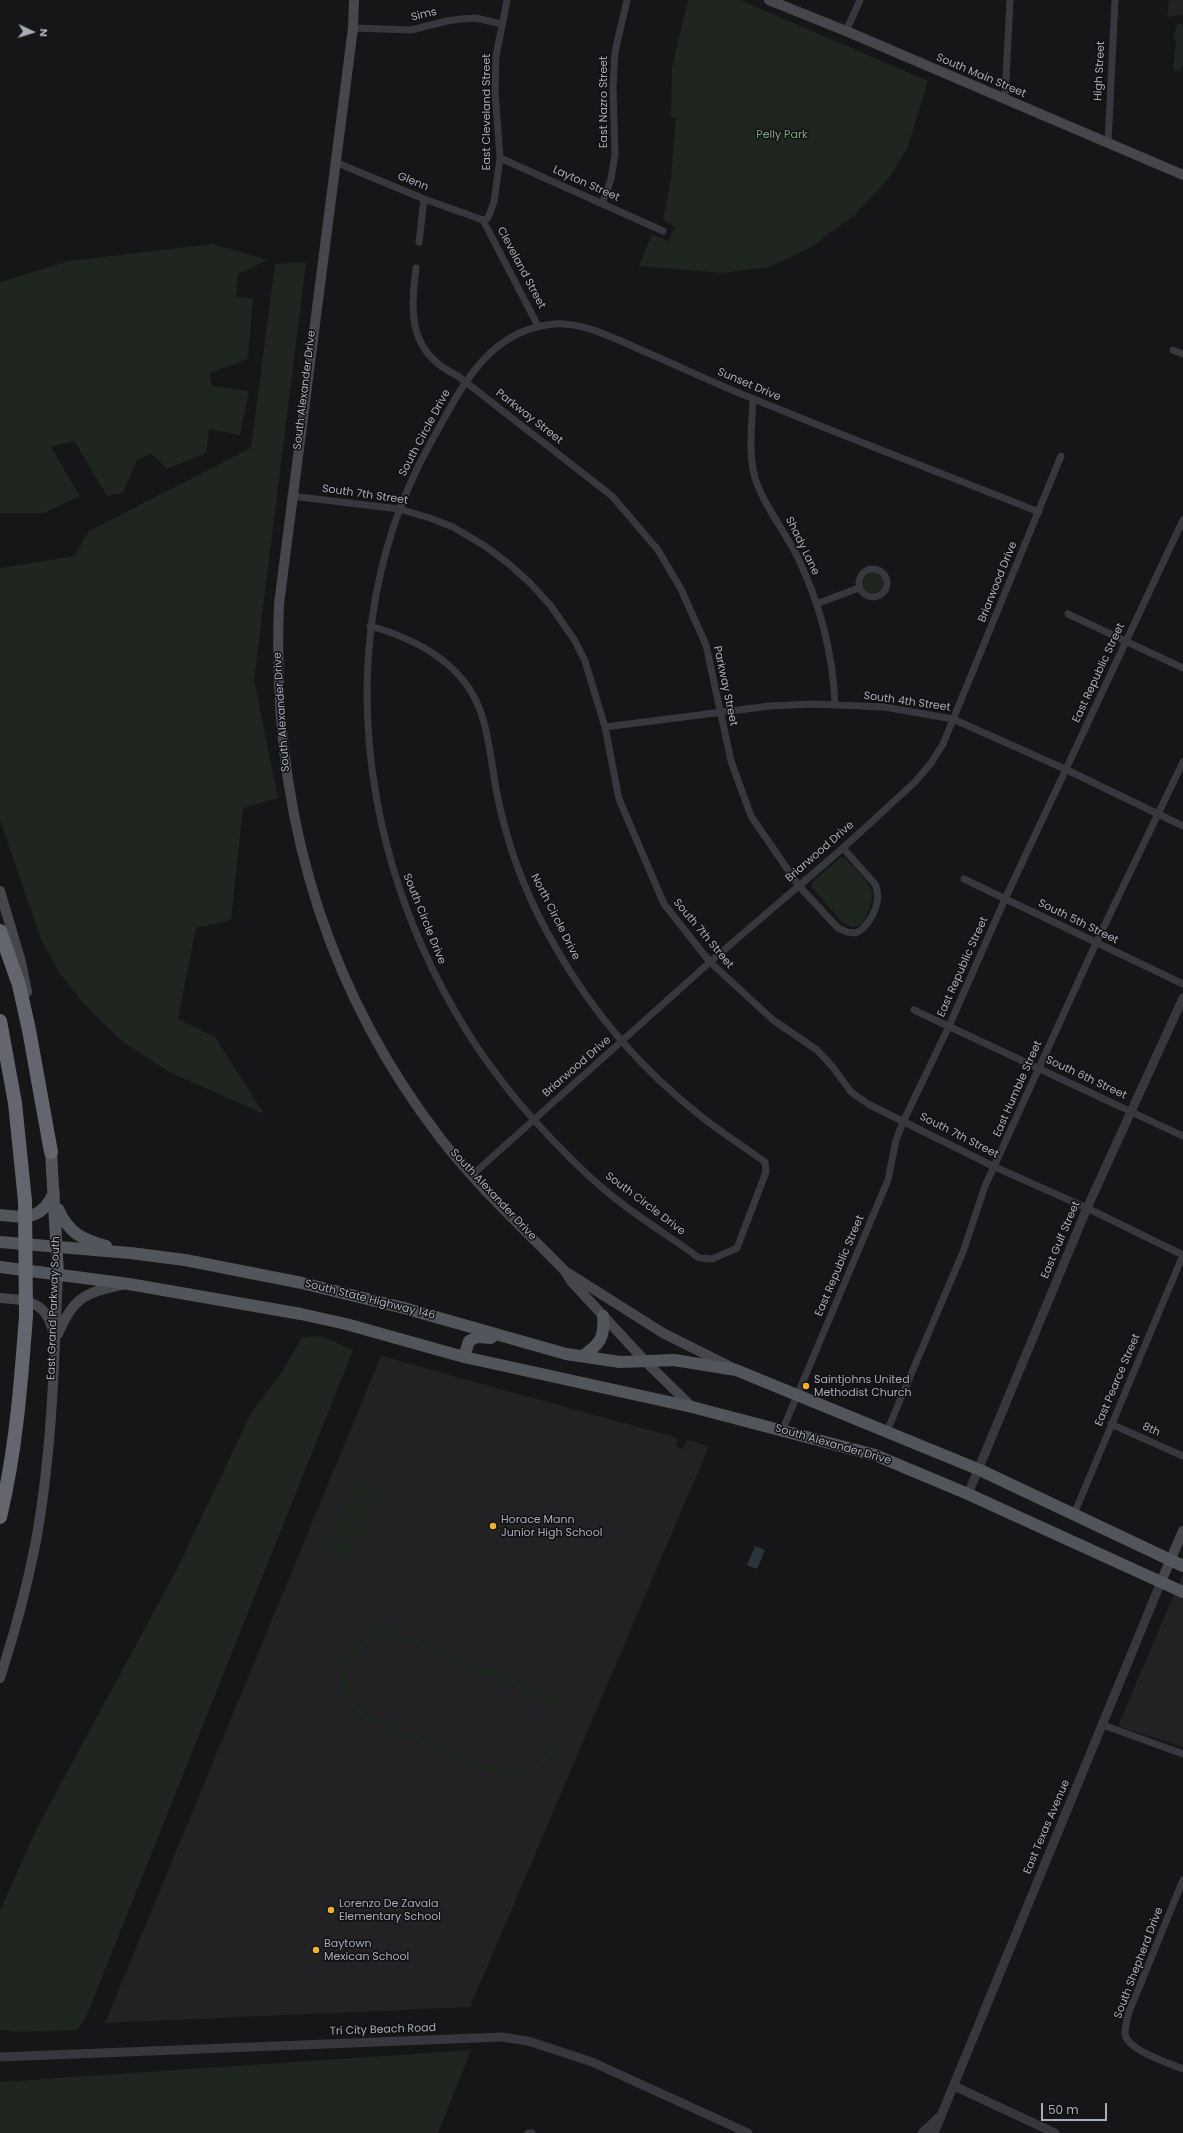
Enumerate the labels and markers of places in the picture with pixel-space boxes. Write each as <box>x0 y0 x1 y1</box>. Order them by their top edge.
place label: Saintjohns United Methodist Church <box>814 1373 912 1399</box>
marker: Saintjohns United Methodist Church <box>801 1381 811 1391</box>
place label: Horace Mann Junior High School <box>501 1513 602 1539</box>
marker: Horace Mann Junior High School <box>488 1521 498 1531</box>
place label: Lorenzo De Zavala Elementary School <box>339 1897 441 1923</box>
marker: Lorenzo De Zavala Elementary School <box>326 1905 336 1915</box>
place label: Baytown Mexican School <box>324 1937 409 1963</box>
marker: Baytown Mexican School <box>311 1945 321 1955</box>

